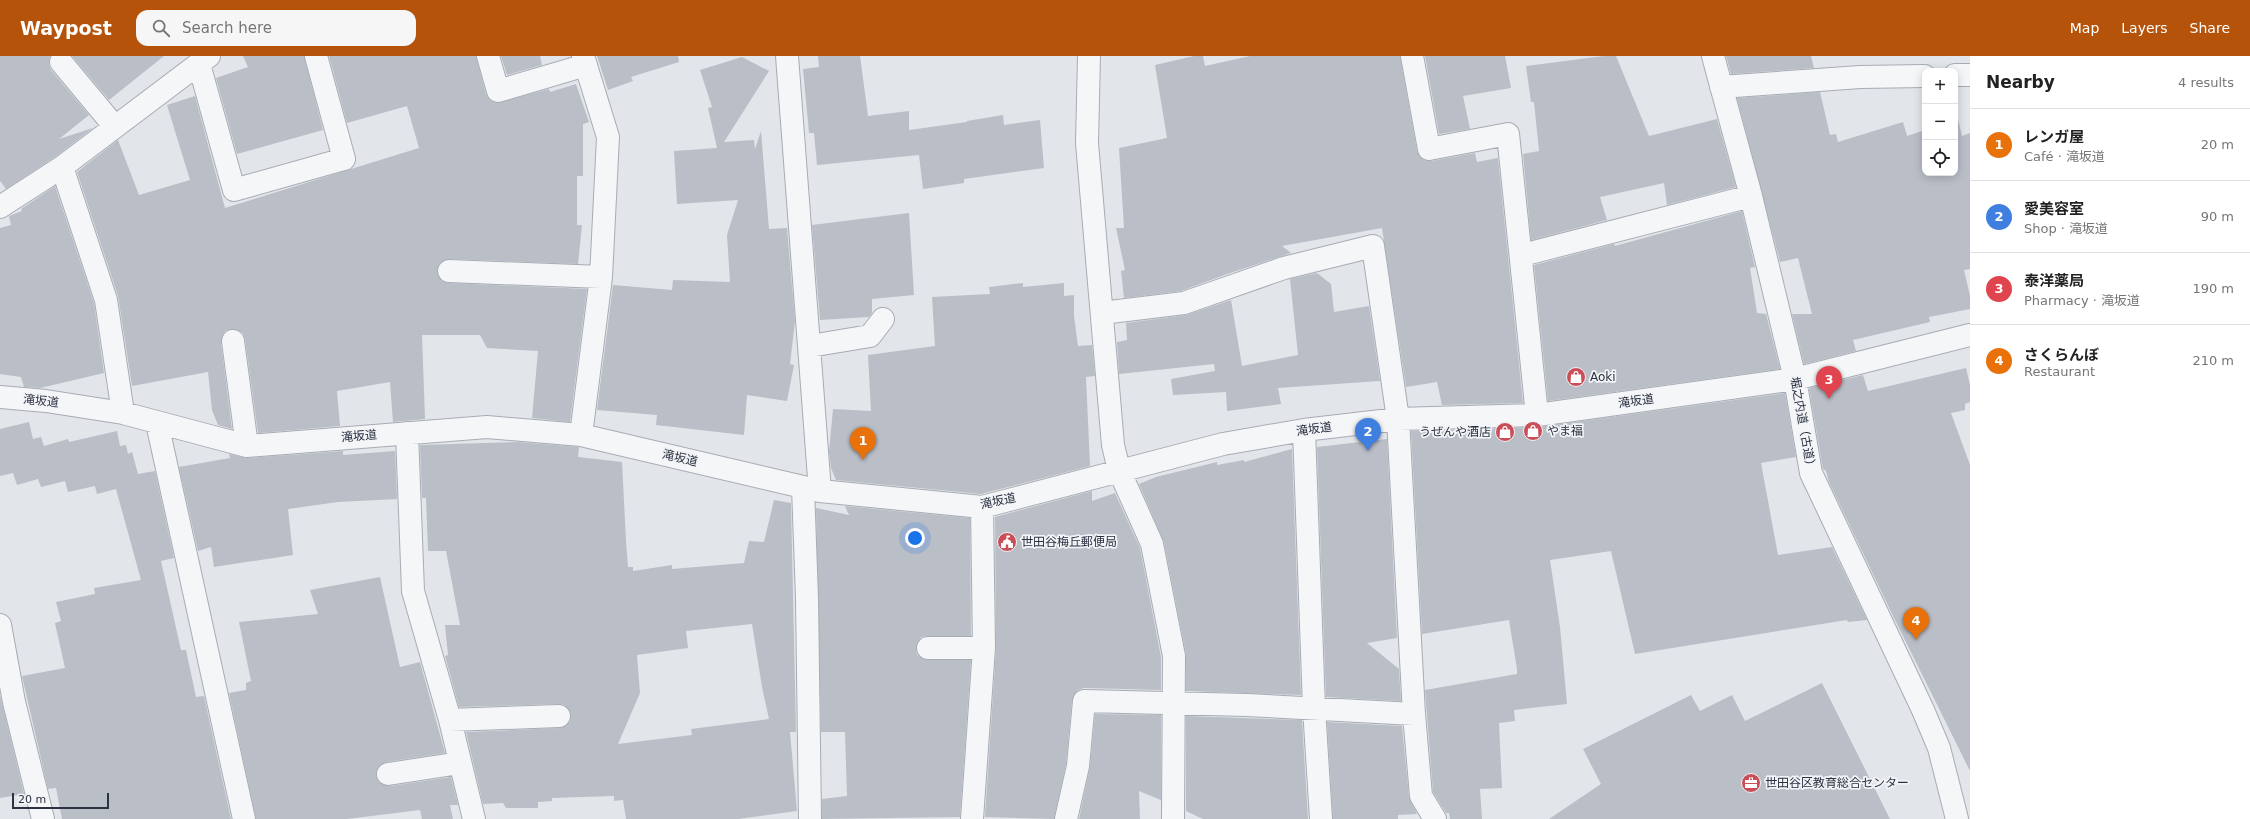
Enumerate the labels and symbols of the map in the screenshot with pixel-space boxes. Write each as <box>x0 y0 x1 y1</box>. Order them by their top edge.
shop icon: Aoki <box>1565 366 1587 388</box>
pin: 3 <box>1816 366 1842 399</box>
place label: Aoki <box>1590 370 1616 384</box>
street label: 堀之内道（古道） <box>1788 376 1818 472</box>
street label: 滝坂道 <box>22 392 60 410</box>
street label: 滝坂道 <box>1617 392 1655 410</box>
pin: 2 <box>1355 418 1381 451</box>
street label: 滝坂道 <box>1295 420 1333 438</box>
shop icon: やま福 <box>1522 420 1544 442</box>
shop icon: うぜんや酒店 <box>1494 421 1516 443</box>
place label: やま福 <box>1547 424 1583 438</box>
place label: うぜんや酒店 <box>1419 425 1491 439</box>
street label: 滝坂道 <box>340 427 378 445</box>
pin: 1 <box>850 427 876 460</box>
street label: 滝坂道 <box>661 447 699 469</box>
street label: 滝坂道 <box>979 490 1017 512</box>
your location <box>905 528 925 548</box>
public building icon: 世田谷梅丘郵便局 <box>996 531 1018 553</box>
place label: 世田谷梅丘郵便局 <box>1021 535 1117 549</box>
pin: 4 <box>1903 607 1929 640</box>
office icon: 世田谷区教育総合センター <box>1740 772 1762 794</box>
place label: 世田谷区教育総合センター <box>1765 776 1909 790</box>
scale bar <box>12 791 109 810</box>

